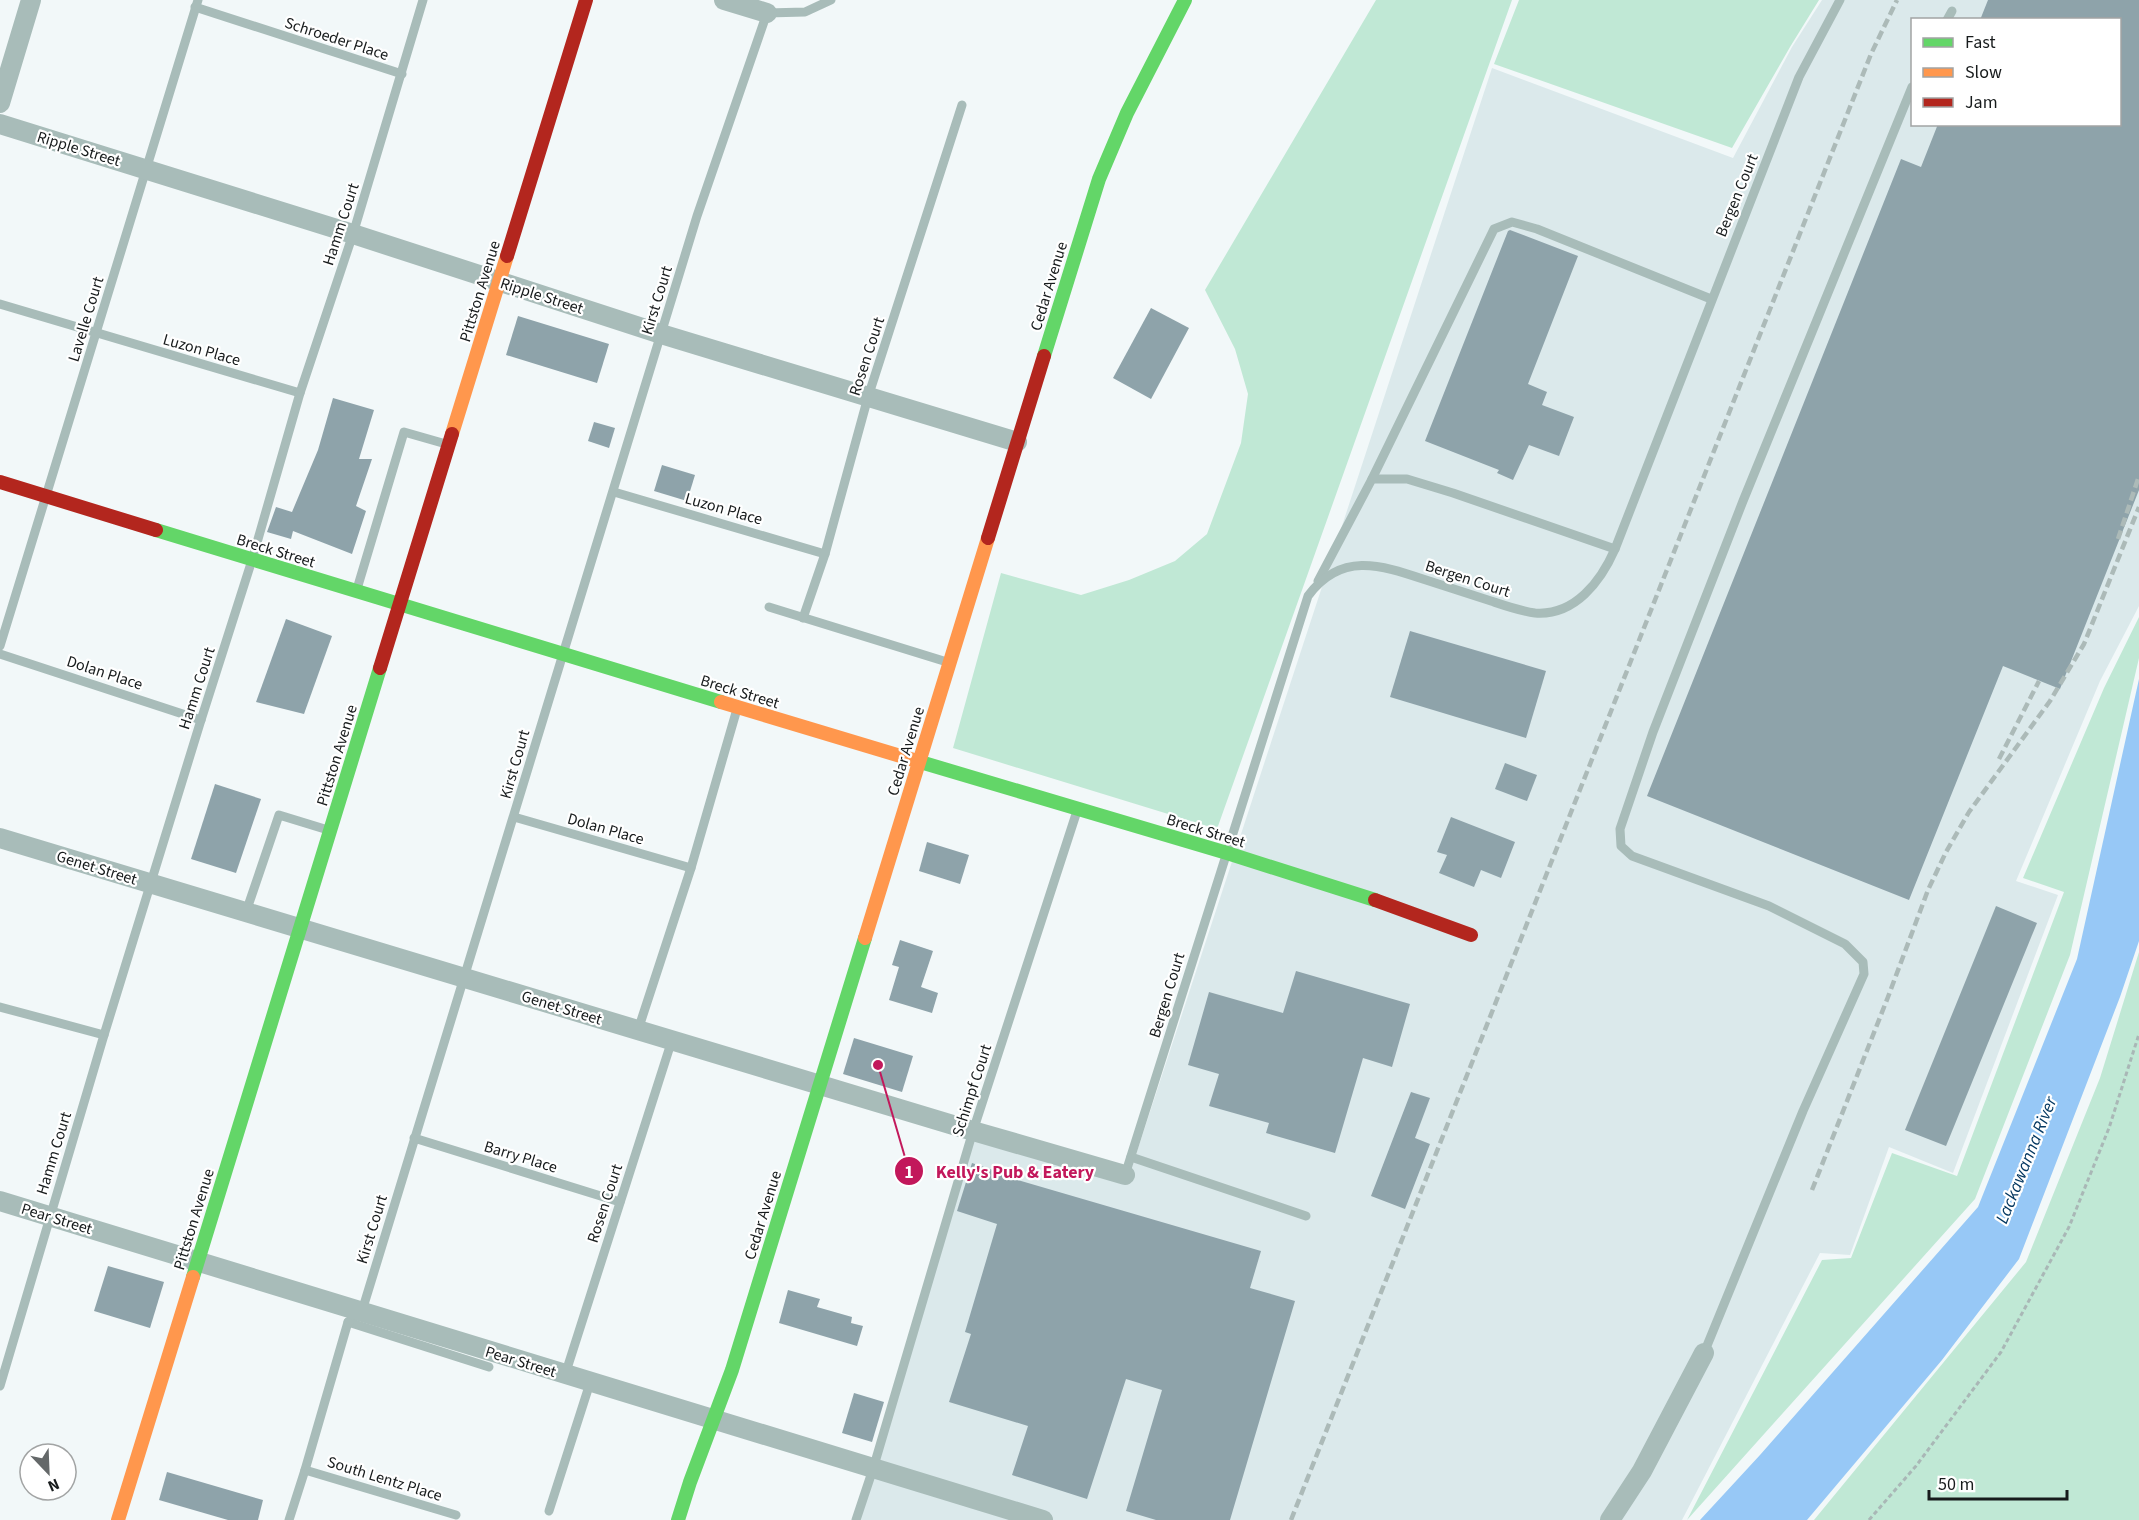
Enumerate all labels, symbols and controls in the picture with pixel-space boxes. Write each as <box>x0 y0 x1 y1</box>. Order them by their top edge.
street label: Schroeder Place <box>282 12 392 66</box>
legend <box>1911 18 2121 126</box>
text: Fast <box>1965 30 1996 55</box>
text: Slow <box>1965 60 2002 85</box>
text: Jam <box>1965 90 1998 115</box>
street label: Ripple Street <box>34 126 124 172</box>
street label: Bergen Court <box>1710 150 1764 240</box>
street label: Hamm Court <box>317 180 365 268</box>
street label: Pittston Avenue <box>454 238 506 345</box>
street label: Cedar Avenue <box>1025 239 1073 334</box>
street label: Kirst Court <box>636 262 678 338</box>
street label: Ripple Street <box>497 272 587 320</box>
street label: Lavelle Court <box>63 273 110 365</box>
street label: Rosen Court <box>844 314 890 399</box>
street label: Luzon Place <box>160 328 243 372</box>
street label: Luzon Place <box>682 487 765 531</box>
street label: Breck Street <box>234 529 318 574</box>
street label: Bergen Court <box>1422 555 1513 603</box>
street label: Hamm Court <box>173 644 221 732</box>
street label: Dolan Place <box>64 650 146 696</box>
street label: Breck Street <box>698 670 782 715</box>
street label: Pittston Avenue <box>311 702 363 809</box>
street label: Cedar Avenue <box>882 704 930 799</box>
street label: Kirst Court <box>495 726 536 802</box>
street label: Dolan Place <box>565 808 647 850</box>
street label: Breck Street <box>1164 809 1248 854</box>
street label: Genet Street <box>54 845 140 891</box>
street label: Bergen Court <box>1144 949 1191 1041</box>
street label: Genet Street <box>519 985 605 1031</box>
street label: Schimpf Court <box>947 1041 997 1139</box>
water label: Lackawanna River <box>1990 1092 2064 1227</box>
street label: Hamm Court <box>31 1109 77 1197</box>
street label: Barry Place <box>481 1135 560 1179</box>
callout: Kelly's Pub & Eatery <box>894 1153 1106 1189</box>
text: 1 <box>904 1160 914 1185</box>
text: Kelly's Pub & Eatery <box>936 1160 1095 1185</box>
street label: Rosen Court <box>582 1161 628 1246</box>
street label: Pittston Avenue <box>168 1166 220 1273</box>
street label: Cedar Avenue <box>739 1168 787 1263</box>
street label: Kirst Court <box>351 1191 393 1267</box>
street label: Pear Street <box>18 1198 96 1240</box>
street label: Pear Street <box>482 1341 560 1383</box>
north arrow <box>18 1442 78 1502</box>
street label: South Lentz Place <box>325 1451 445 1507</box>
scale bar <box>1929 1463 2067 1501</box>
text: 50 m <box>1938 1472 1974 1497</box>
text: N <box>44 1473 63 1497</box>

